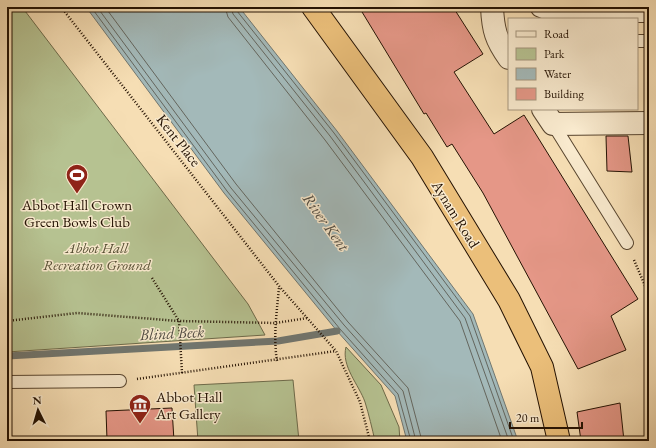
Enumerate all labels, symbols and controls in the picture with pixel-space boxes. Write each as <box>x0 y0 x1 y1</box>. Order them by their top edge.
legend <box>508 18 638 110</box>
text: Road <box>544 26 570 42</box>
text: Park <box>544 46 565 62</box>
text: Water <box>544 66 571 82</box>
text: Building <box>544 86 585 102</box>
street label: Kent Place <box>153 110 205 170</box>
sports icon: Abbot Hall Crown Green Bowls Club <box>64 162 90 195</box>
street label: Aynam Road <box>427 176 484 252</box>
water label: River Kent <box>298 189 355 256</box>
place label: Abbot Hall Crown Green Bowls Club <box>21 195 132 231</box>
park label: Abbot Hall Recreation Ground <box>43 238 151 274</box>
water label: Blind Beck <box>138 321 206 345</box>
place label: Abbot Hall Art Gallery <box>155 387 223 423</box>
north arrow <box>18 390 58 430</box>
museum icon: Abbot Hall Art Gallery <box>127 392 153 425</box>
text: N <box>32 393 42 407</box>
scale bar <box>510 404 582 430</box>
text: 20 m <box>516 410 540 426</box>

